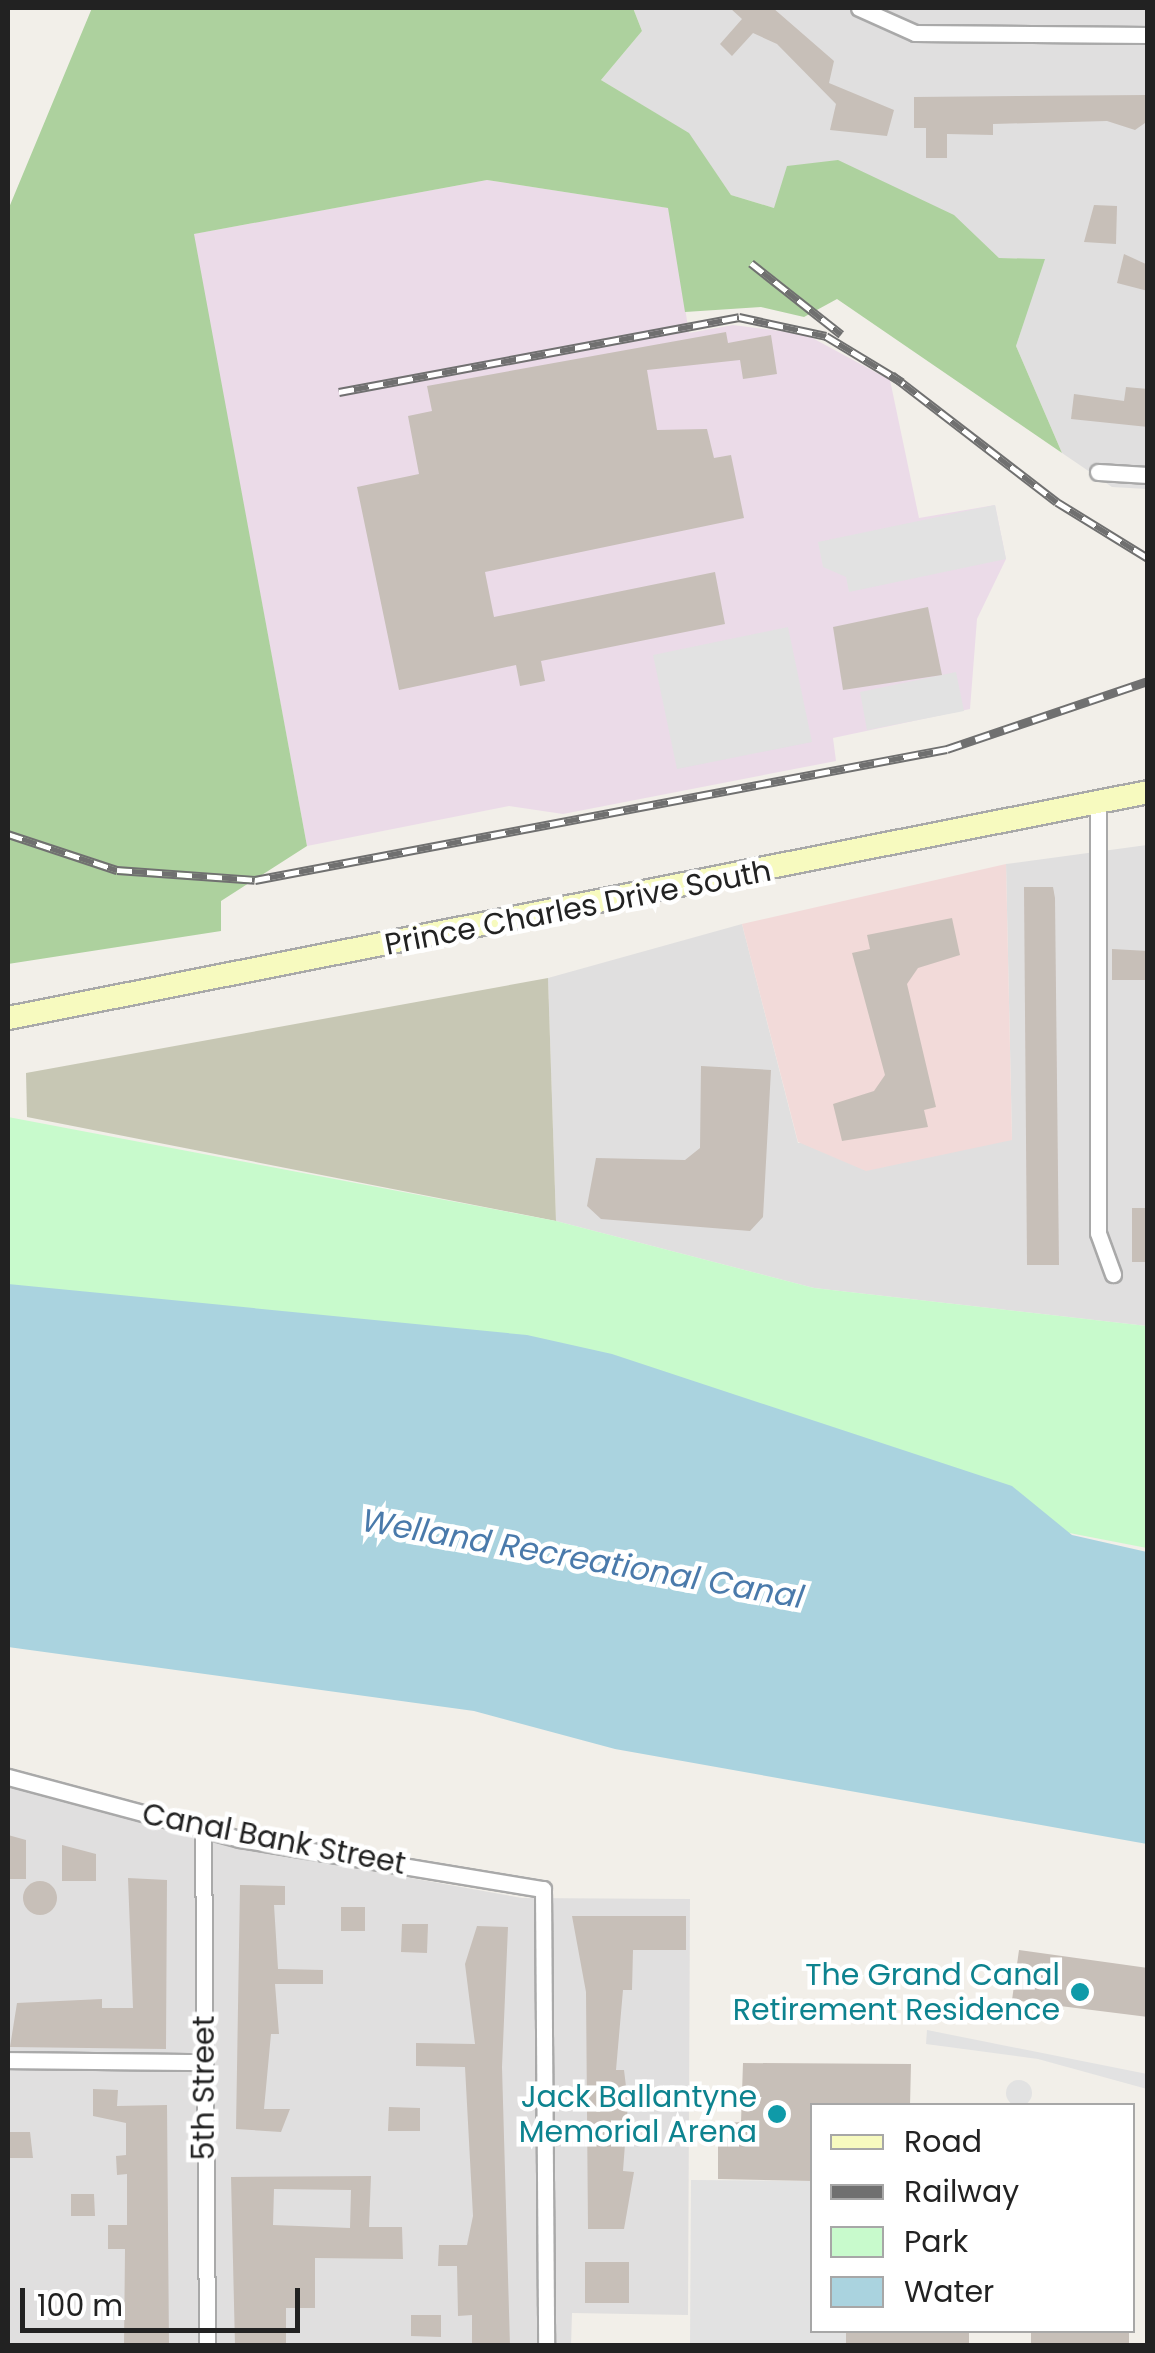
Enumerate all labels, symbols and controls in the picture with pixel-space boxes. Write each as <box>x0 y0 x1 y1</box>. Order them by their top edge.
street label: Prince Charles Drive South <box>382 853 774 963</box>
water label: Welland Recreational Canal <box>359 1501 807 1617</box>
street label: Canal Bank Street <box>139 1796 409 1882</box>
place label: The Grand Canal Retirement Residence <box>733 1957 1060 2028</box>
marker: The Grand Canal Retirement Residence <box>1069 1981 1091 2003</box>
street label: 5th Street <box>186 2016 222 2160</box>
place label: Jack Ballantyne Memorial Arena <box>519 2079 757 2150</box>
marker: Jack Ballantyne Memorial Arena <box>766 2103 788 2125</box>
legend <box>810 2103 1135 2333</box>
text: Road <box>904 2120 982 2163</box>
text: Railway <box>904 2170 1019 2213</box>
text: Park <box>904 2220 968 2263</box>
scale bar <box>25 2268 305 2330</box>
text: Water <box>904 2270 994 2313</box>
text: 100 m <box>37 2284 123 2327</box>

